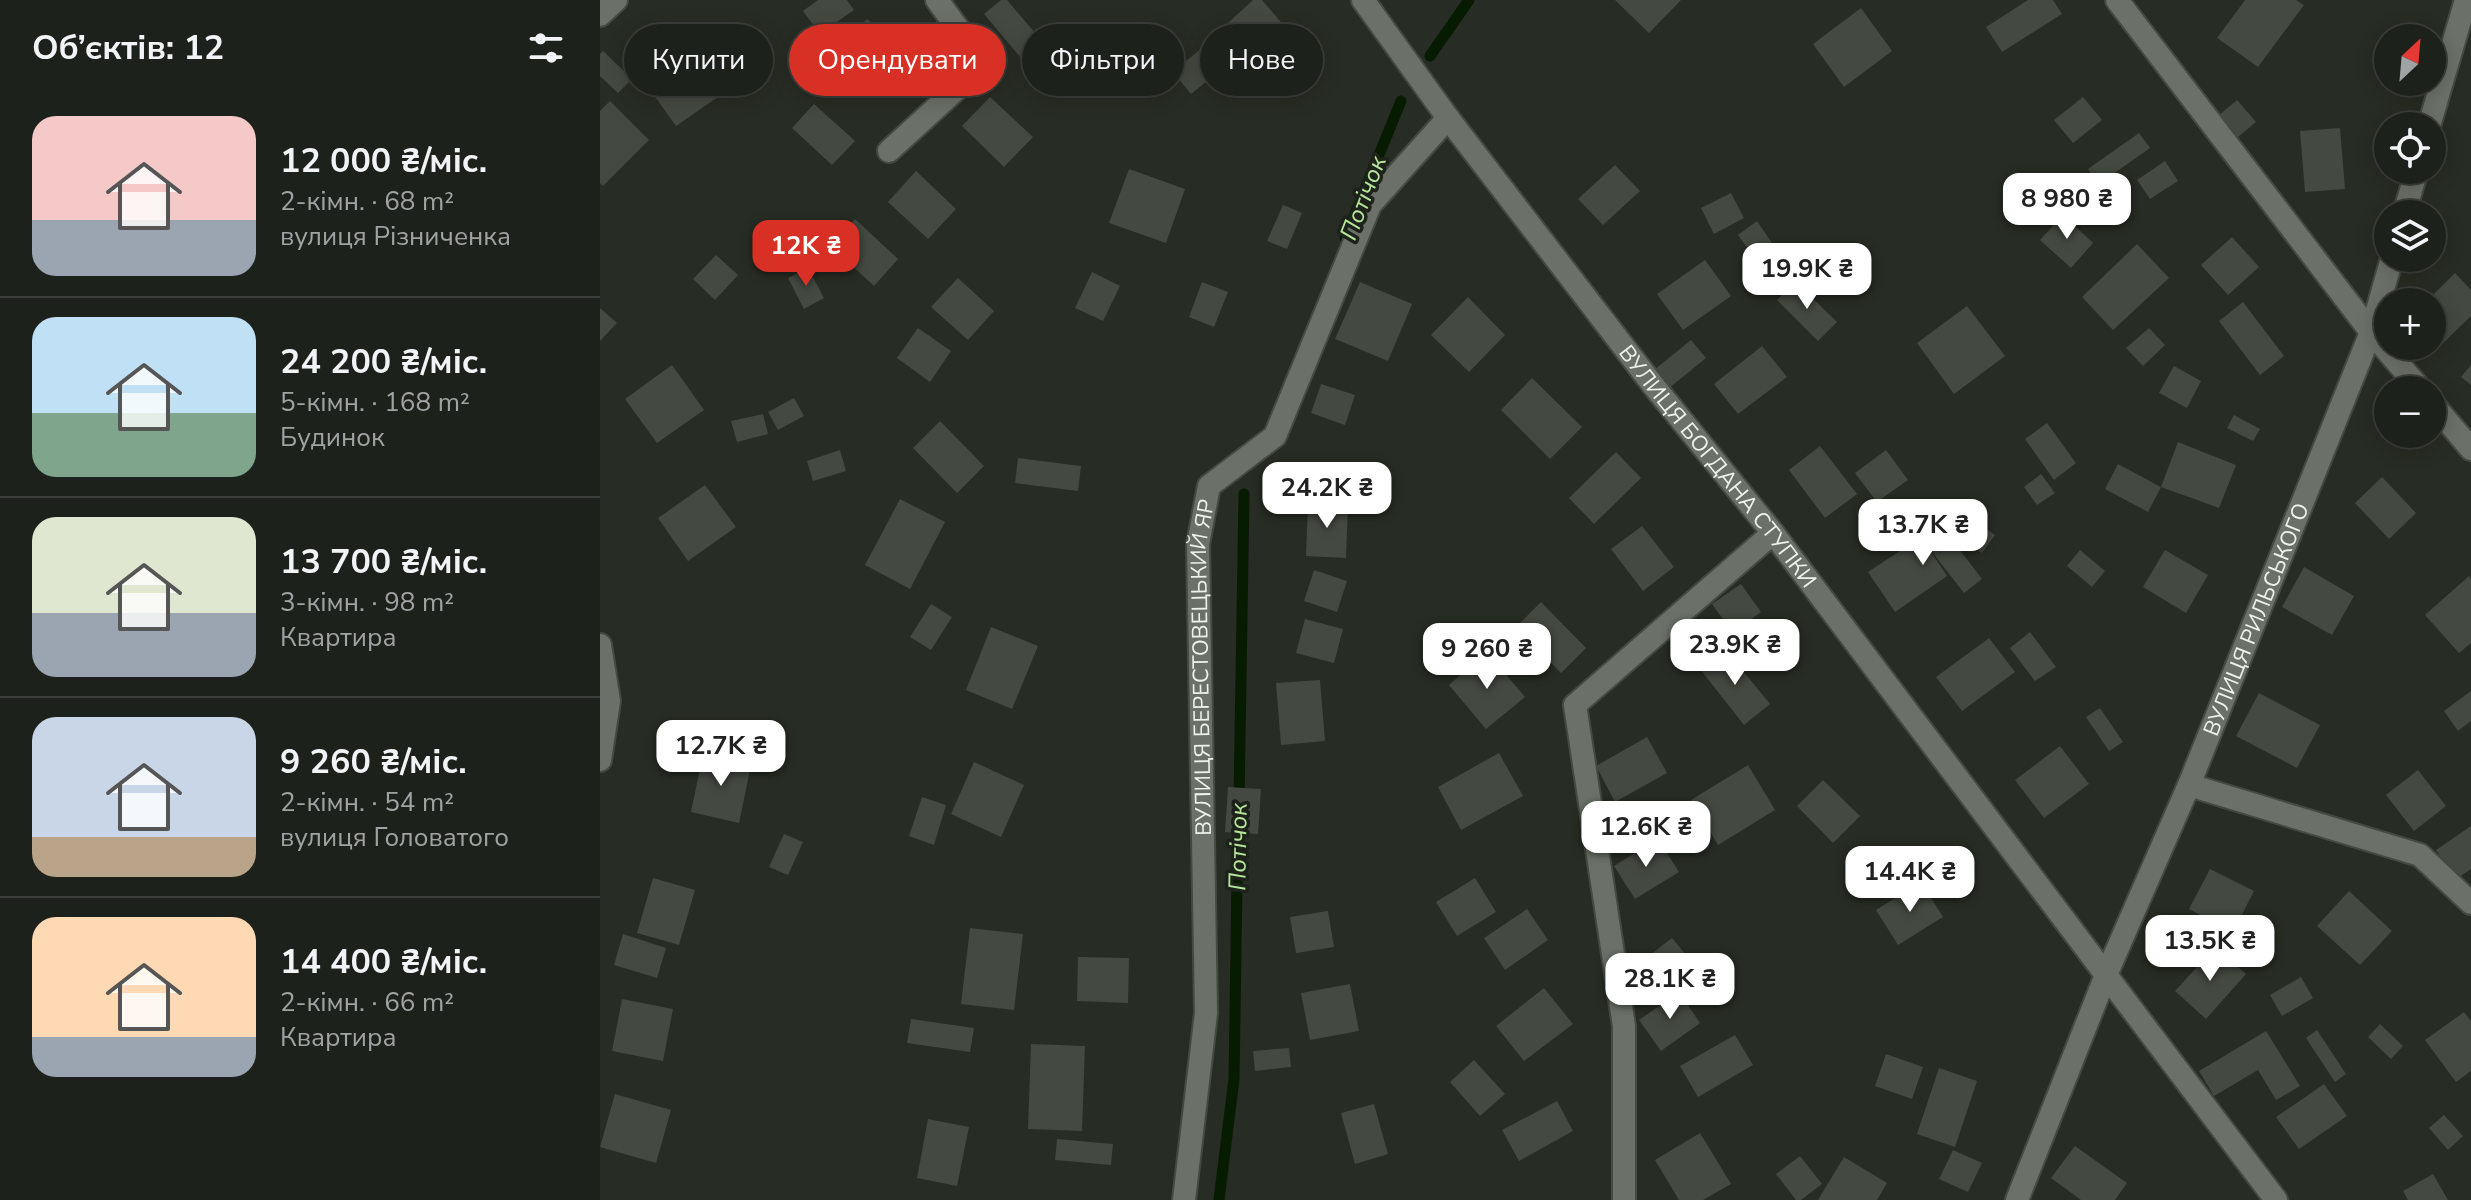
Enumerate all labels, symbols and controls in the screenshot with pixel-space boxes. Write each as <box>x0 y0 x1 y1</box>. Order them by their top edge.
chip: Купити <box>624 24 773 96</box>
chip: Орендувати <box>789 24 1006 96</box>
chip: Фільтри <box>1022 24 1184 96</box>
chip: Нове <box>1200 24 1323 96</box>
north arrow <box>2374 24 2446 96</box>
map controls <box>2374 24 2446 448</box>
text: Об’єктів: 12 <box>32 25 224 71</box>
icon: filters <box>524 26 568 70</box>
button: locate <box>2374 112 2446 184</box>
text: 12 000 ₴/міс. <box>280 138 487 184</box>
icon: home <box>96 148 192 244</box>
water label: Потічок <box>1332 151 1394 245</box>
pin: 8 980 ₴ <box>1993 173 2141 241</box>
text: 8 980 ₴ <box>2021 181 2113 216</box>
text: 2-кімн. · 68 m² <box>280 184 454 219</box>
button: layers <box>2374 200 2446 272</box>
text: вулиця Різниченка <box>280 219 511 254</box>
pin: 12K ₴ <box>750 220 862 288</box>
text: 12K ₴ <box>770 228 842 263</box>
pin: 19.9K ₴ <box>1733 243 1881 311</box>
text: 19.9K ₴ <box>1760 251 1854 286</box>
button: + <box>2374 288 2446 360</box>
text: 24 200 ₴/міс. <box>280 339 487 385</box>
street label: ВУЛИЦЯ БОГДАНА СТУПКИ <box>1612 339 1823 594</box>
icon: home <box>96 349 192 445</box>
button: − <box>2374 376 2446 448</box>
text: 5-кімн. · 168 m² <box>280 385 470 420</box>
text: Будинок <box>280 420 385 455</box>
pin: 24.2K ₴ <box>1253 462 1401 530</box>
text: 24.2K ₴ <box>1280 470 1374 505</box>
street label: ВУЛИЦЯ БЕРЕСТОВЕЦЬКИЙ ЯР <box>1183 497 1222 836</box>
pin: 13.7K ₴ <box>1849 499 1997 567</box>
street label: ВУЛИЦЯ РИЛЬСЬКОГО <box>2196 499 2317 741</box>
text: 13.7K ₴ <box>1876 507 1970 542</box>
text: 13 700 ₴/міс. <box>280 539 487 585</box>
icon: home <box>96 549 192 645</box>
text: 3-кімн. · 98 m² <box>280 585 454 620</box>
pin: 23.9K ₴ <box>1661 619 1809 687</box>
text: Квартира <box>280 620 396 655</box>
pin: 9 260 ₴ <box>1413 623 1561 691</box>
text: 23.9K ₴ <box>1688 627 1782 662</box>
text: 9 260 ₴ <box>1441 631 1533 666</box>
pin: 12.7K ₴ <box>647 720 795 788</box>
text: 12.7K ₴ <box>674 728 768 763</box>
text: 9 260 ₴/міс. <box>280 739 467 785</box>
icon: home <box>96 749 192 845</box>
text: 2-кімн. · 54 m² <box>280 785 454 820</box>
pin: 12.6K ₴ <box>1572 801 1720 869</box>
water label: Потічок <box>1221 803 1255 891</box>
text: 12.6K ₴ <box>1599 809 1693 844</box>
text: вулиця Головатого <box>280 820 509 855</box>
pin: 14.4K ₴ <box>1836 846 1984 914</box>
text: 14.4K ₴ <box>1863 854 1957 889</box>
pin: 13.5K ₴ <box>2136 915 2284 983</box>
text: 13.5K ₴ <box>2163 923 2257 958</box>
text: 14 400 ₴/міс. <box>280 939 487 985</box>
icon: home <box>96 949 192 1045</box>
pin: 28.1K ₴ <box>1596 953 1744 1021</box>
text: 28.1K ₴ <box>1623 961 1717 996</box>
text: 2-кімн. · 66 m² <box>280 985 454 1020</box>
text: Квартира <box>280 1020 396 1055</box>

